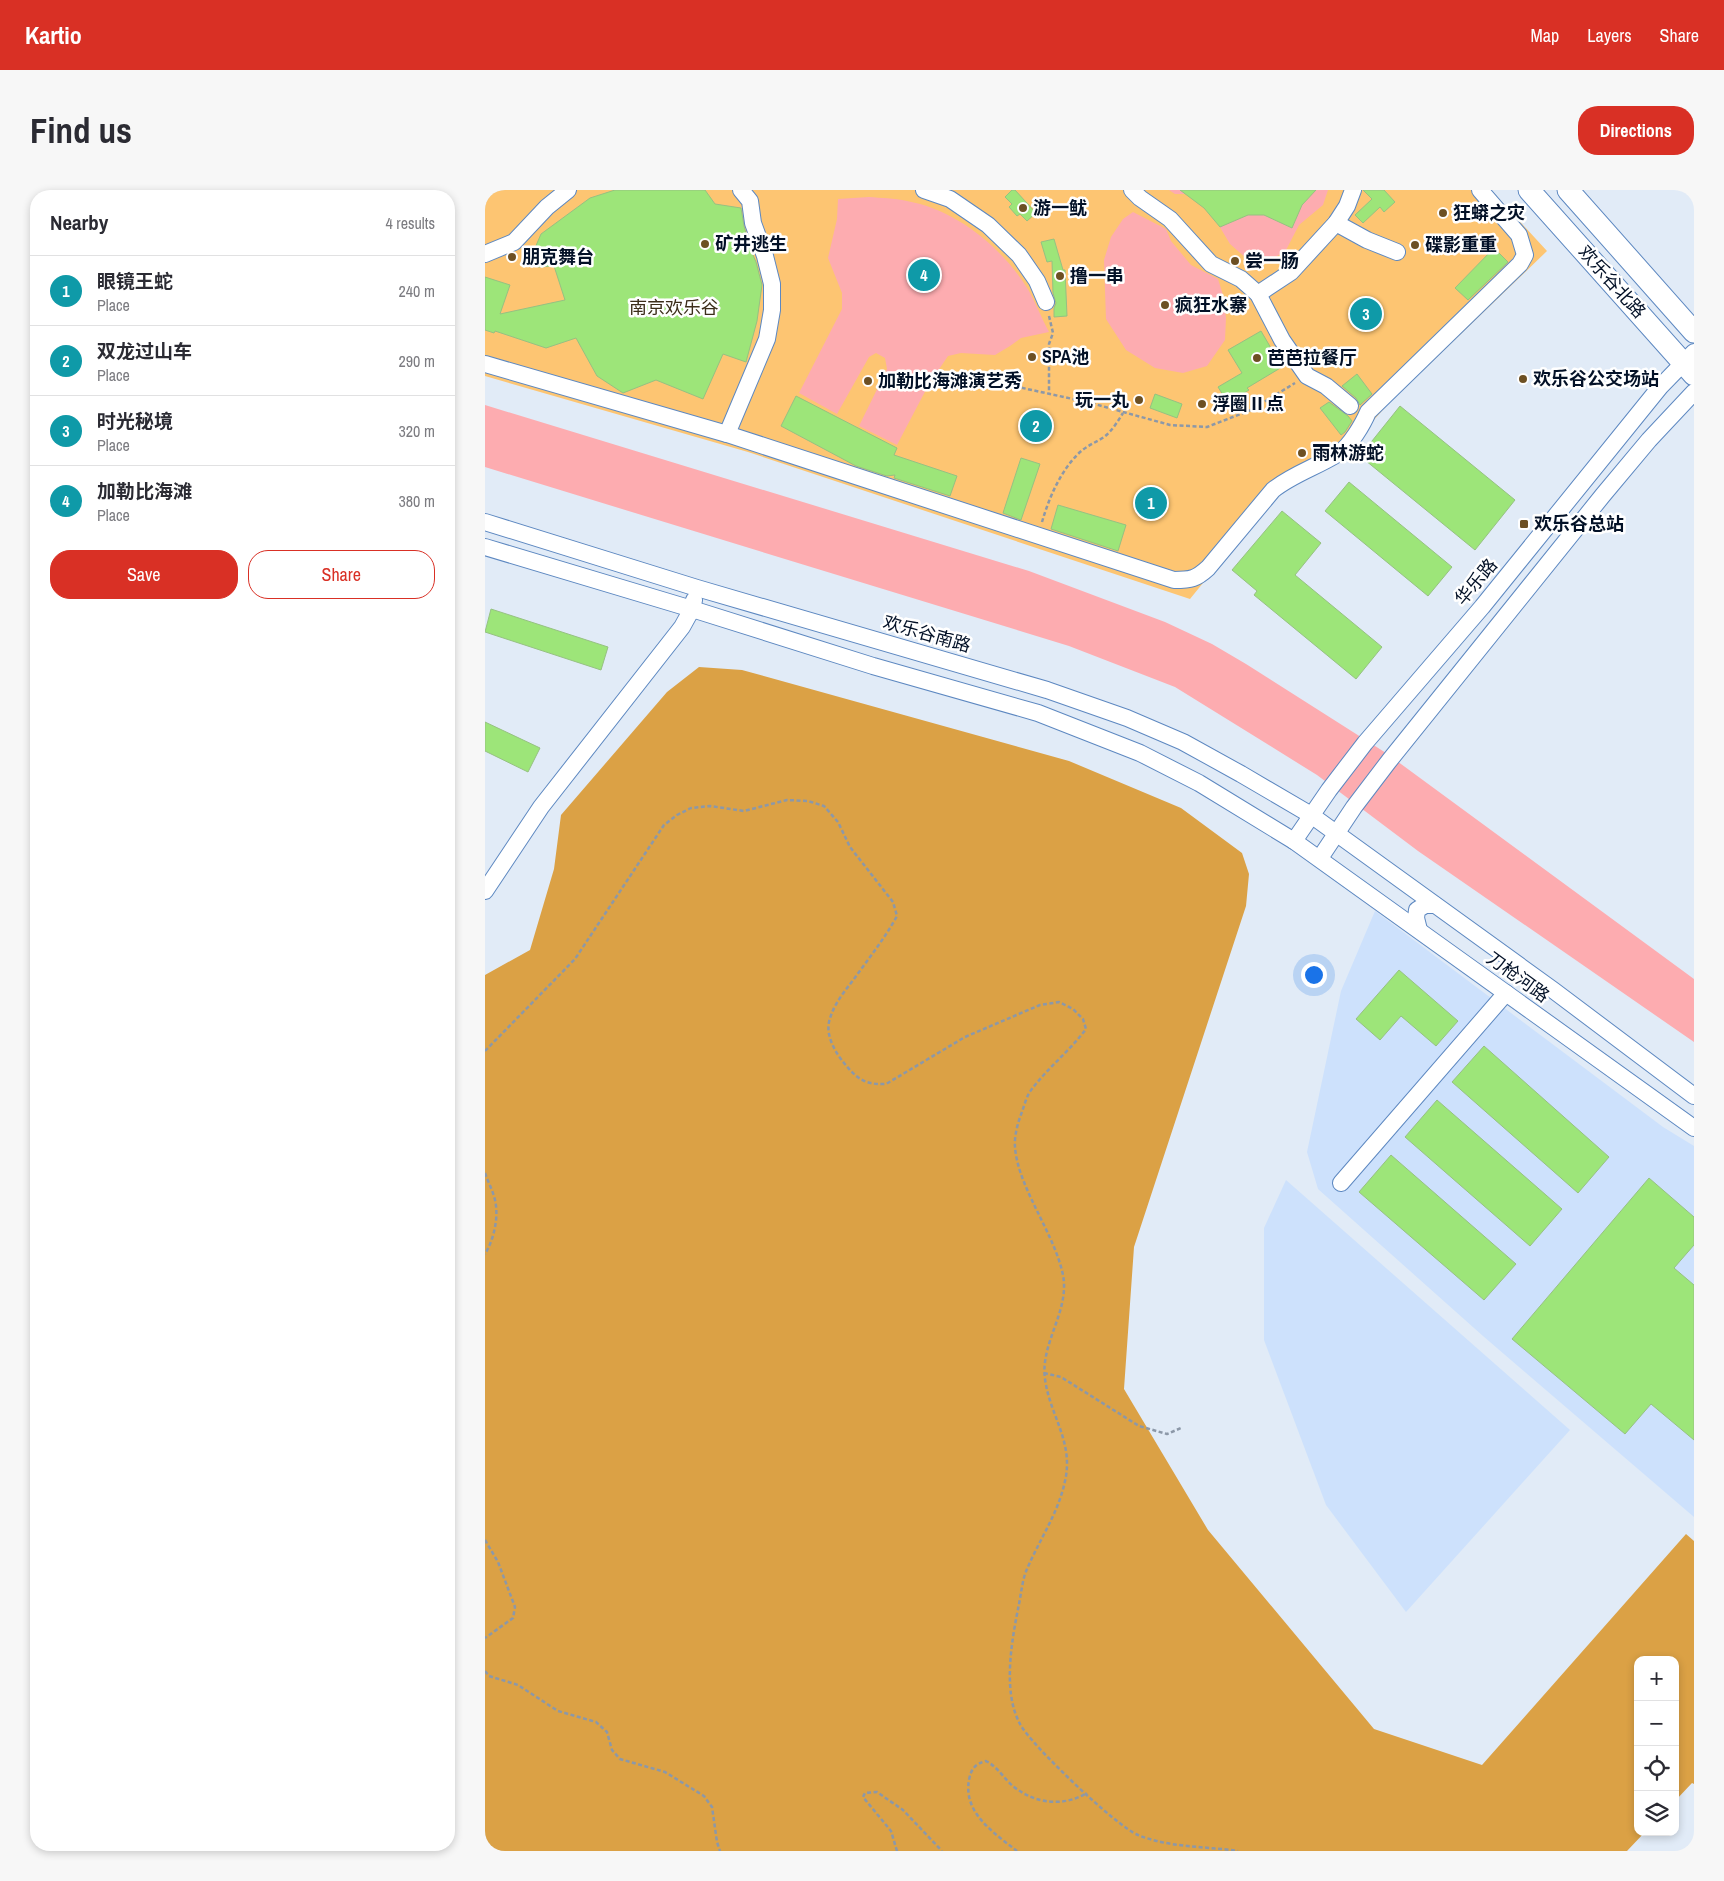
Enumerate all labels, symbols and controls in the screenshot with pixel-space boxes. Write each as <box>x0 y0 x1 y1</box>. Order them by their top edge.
text: Kartio <box>25 19 82 51</box>
text: Map <box>1531 23 1559 48</box>
text: Layers <box>1587 23 1632 48</box>
text: Share <box>1660 23 1699 48</box>
button: Directions <box>1578 106 1694 155</box>
text: Find us <box>30 107 132 154</box>
place label: 游一鱿 <box>1033 195 1087 220</box>
place label: 狂蟒之灾 <box>1453 200 1525 225</box>
marker: 游一鱿 <box>1017 202 1029 214</box>
marker: 狂蟒之灾 <box>1437 207 1449 219</box>
text: Nearby <box>50 208 108 237</box>
text: 4 results <box>385 212 435 234</box>
place label: 矿井逃生 <box>715 231 787 256</box>
place label: 碟影重重 <box>1425 232 1497 257</box>
marker: 矿井逃生 <box>699 238 711 250</box>
marker: 碟影重重 <box>1409 239 1421 251</box>
street label: 欢乐谷北路 <box>1573 240 1652 323</box>
place label: 朋克舞台 <box>522 244 594 269</box>
place label: 尝一肠 <box>1245 248 1299 273</box>
marker: 朋克舞台 <box>506 251 518 263</box>
marker: 尝一肠 <box>1229 255 1241 267</box>
pin: 4 <box>908 256 940 294</box>
place label: 撸一串 <box>1070 263 1124 288</box>
text: 眼镜王蛇 <box>97 268 173 294</box>
marker: 撸一串 <box>1054 270 1066 282</box>
text: 1 <box>62 280 70 302</box>
text: 240 m <box>399 280 435 302</box>
place label: 疯狂水寨 <box>1175 292 1247 317</box>
text: Place <box>97 294 130 316</box>
park label: 南京欢乐谷 <box>629 295 719 320</box>
pin: 3 <box>1350 295 1382 333</box>
marker: 疯狂水寨 <box>1159 299 1171 311</box>
text: 双龙过山车 <box>97 338 192 364</box>
place label: SPA池 <box>1042 344 1089 369</box>
place label: 芭芭拉餐厅 <box>1267 345 1357 370</box>
text: 2 <box>62 350 70 372</box>
text: 290 m <box>399 350 435 372</box>
marker: SPA池 <box>1026 351 1038 363</box>
marker: 芭芭拉餐厅 <box>1251 352 1263 364</box>
text: Place <box>97 364 130 386</box>
place label: 欢乐谷公交场站 <box>1533 366 1659 391</box>
place label: 加勒比海滩演艺秀 <box>878 368 1022 393</box>
marker: 欢乐谷公交场站 <box>1517 373 1529 385</box>
marker: 加勒比海滩演艺秀 <box>862 375 874 387</box>
place label: 玩一丸 <box>1075 387 1129 412</box>
place label: 浮圈Ⅱ点 <box>1212 391 1284 416</box>
marker: 玩一丸 <box>1133 394 1145 406</box>
marker: 浮圈Ⅱ点 <box>1196 398 1208 410</box>
pin: 2 <box>1020 407 1052 445</box>
text: 时光秘境 <box>97 408 173 434</box>
text: 3 <box>62 420 70 442</box>
text: 320 m <box>399 420 435 442</box>
text: Place <box>97 434 130 456</box>
place label: 雨林游蛇 <box>1312 440 1384 465</box>
marker: 雨林游蛇 <box>1296 447 1308 459</box>
text: 加勒比海滩 <box>97 478 192 504</box>
pin: 1 <box>1135 484 1167 522</box>
text: 4 <box>62 490 70 512</box>
text: 380 m <box>399 490 435 512</box>
text: Place <box>97 504 130 526</box>
place label: 欢乐谷总站 <box>1534 511 1624 536</box>
marker: 欢乐谷总站 <box>1518 518 1530 530</box>
button: Save <box>50 550 238 599</box>
button: Share <box>248 550 435 599</box>
street label: 华乐路 <box>1449 553 1503 610</box>
street label: 欢乐谷南路 <box>880 609 974 658</box>
street label: 刀枪河路 <box>1482 945 1555 1008</box>
your location <box>1301 962 1327 988</box>
map controls <box>1634 1656 1679 1836</box>
button: + <box>1634 1656 1679 1701</box>
button: − <box>1634 1701 1679 1746</box>
button: locate <box>1634 1746 1679 1791</box>
button: layers <box>1634 1791 1679 1836</box>

